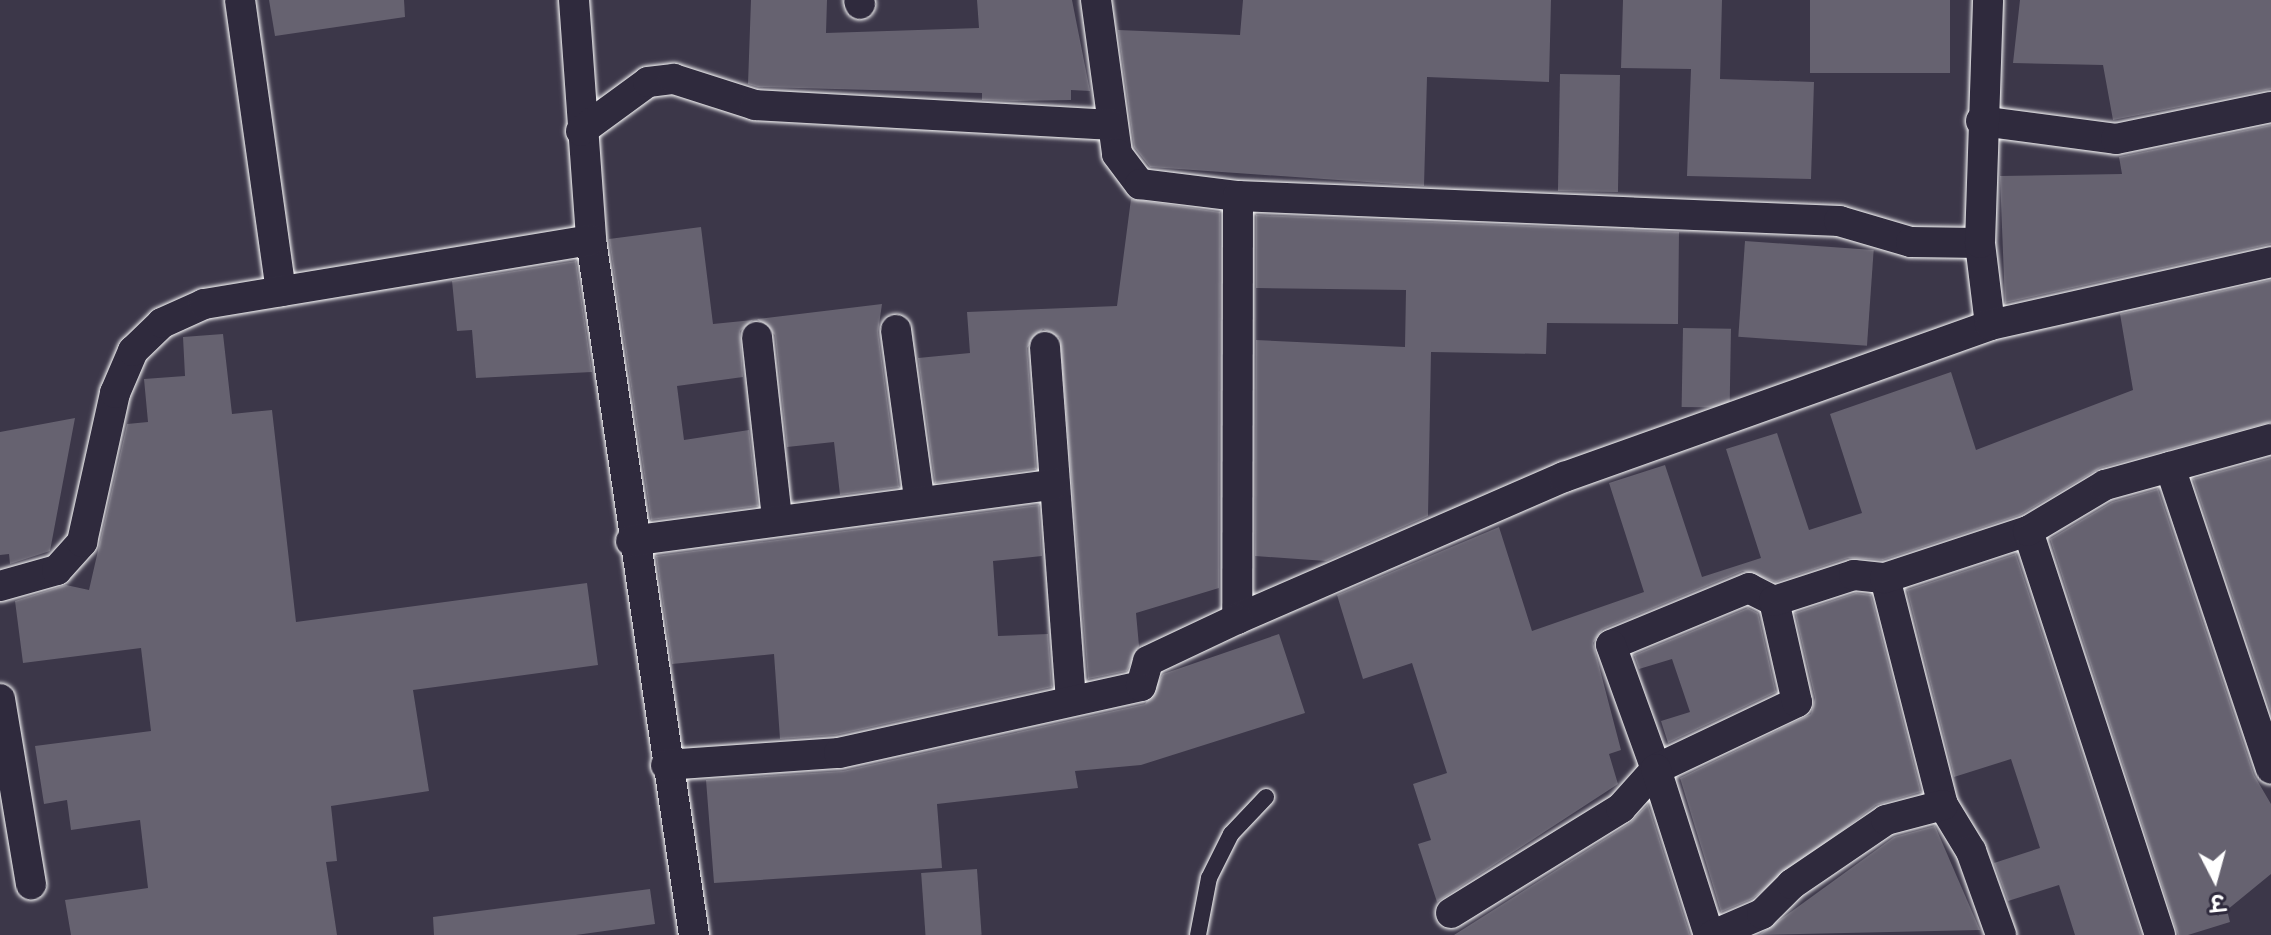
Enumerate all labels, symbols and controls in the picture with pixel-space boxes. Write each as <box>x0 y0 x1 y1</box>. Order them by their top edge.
north arrow <box>2175 839 2255 919</box>
text: उ <box>2209 888 2226 918</box>

